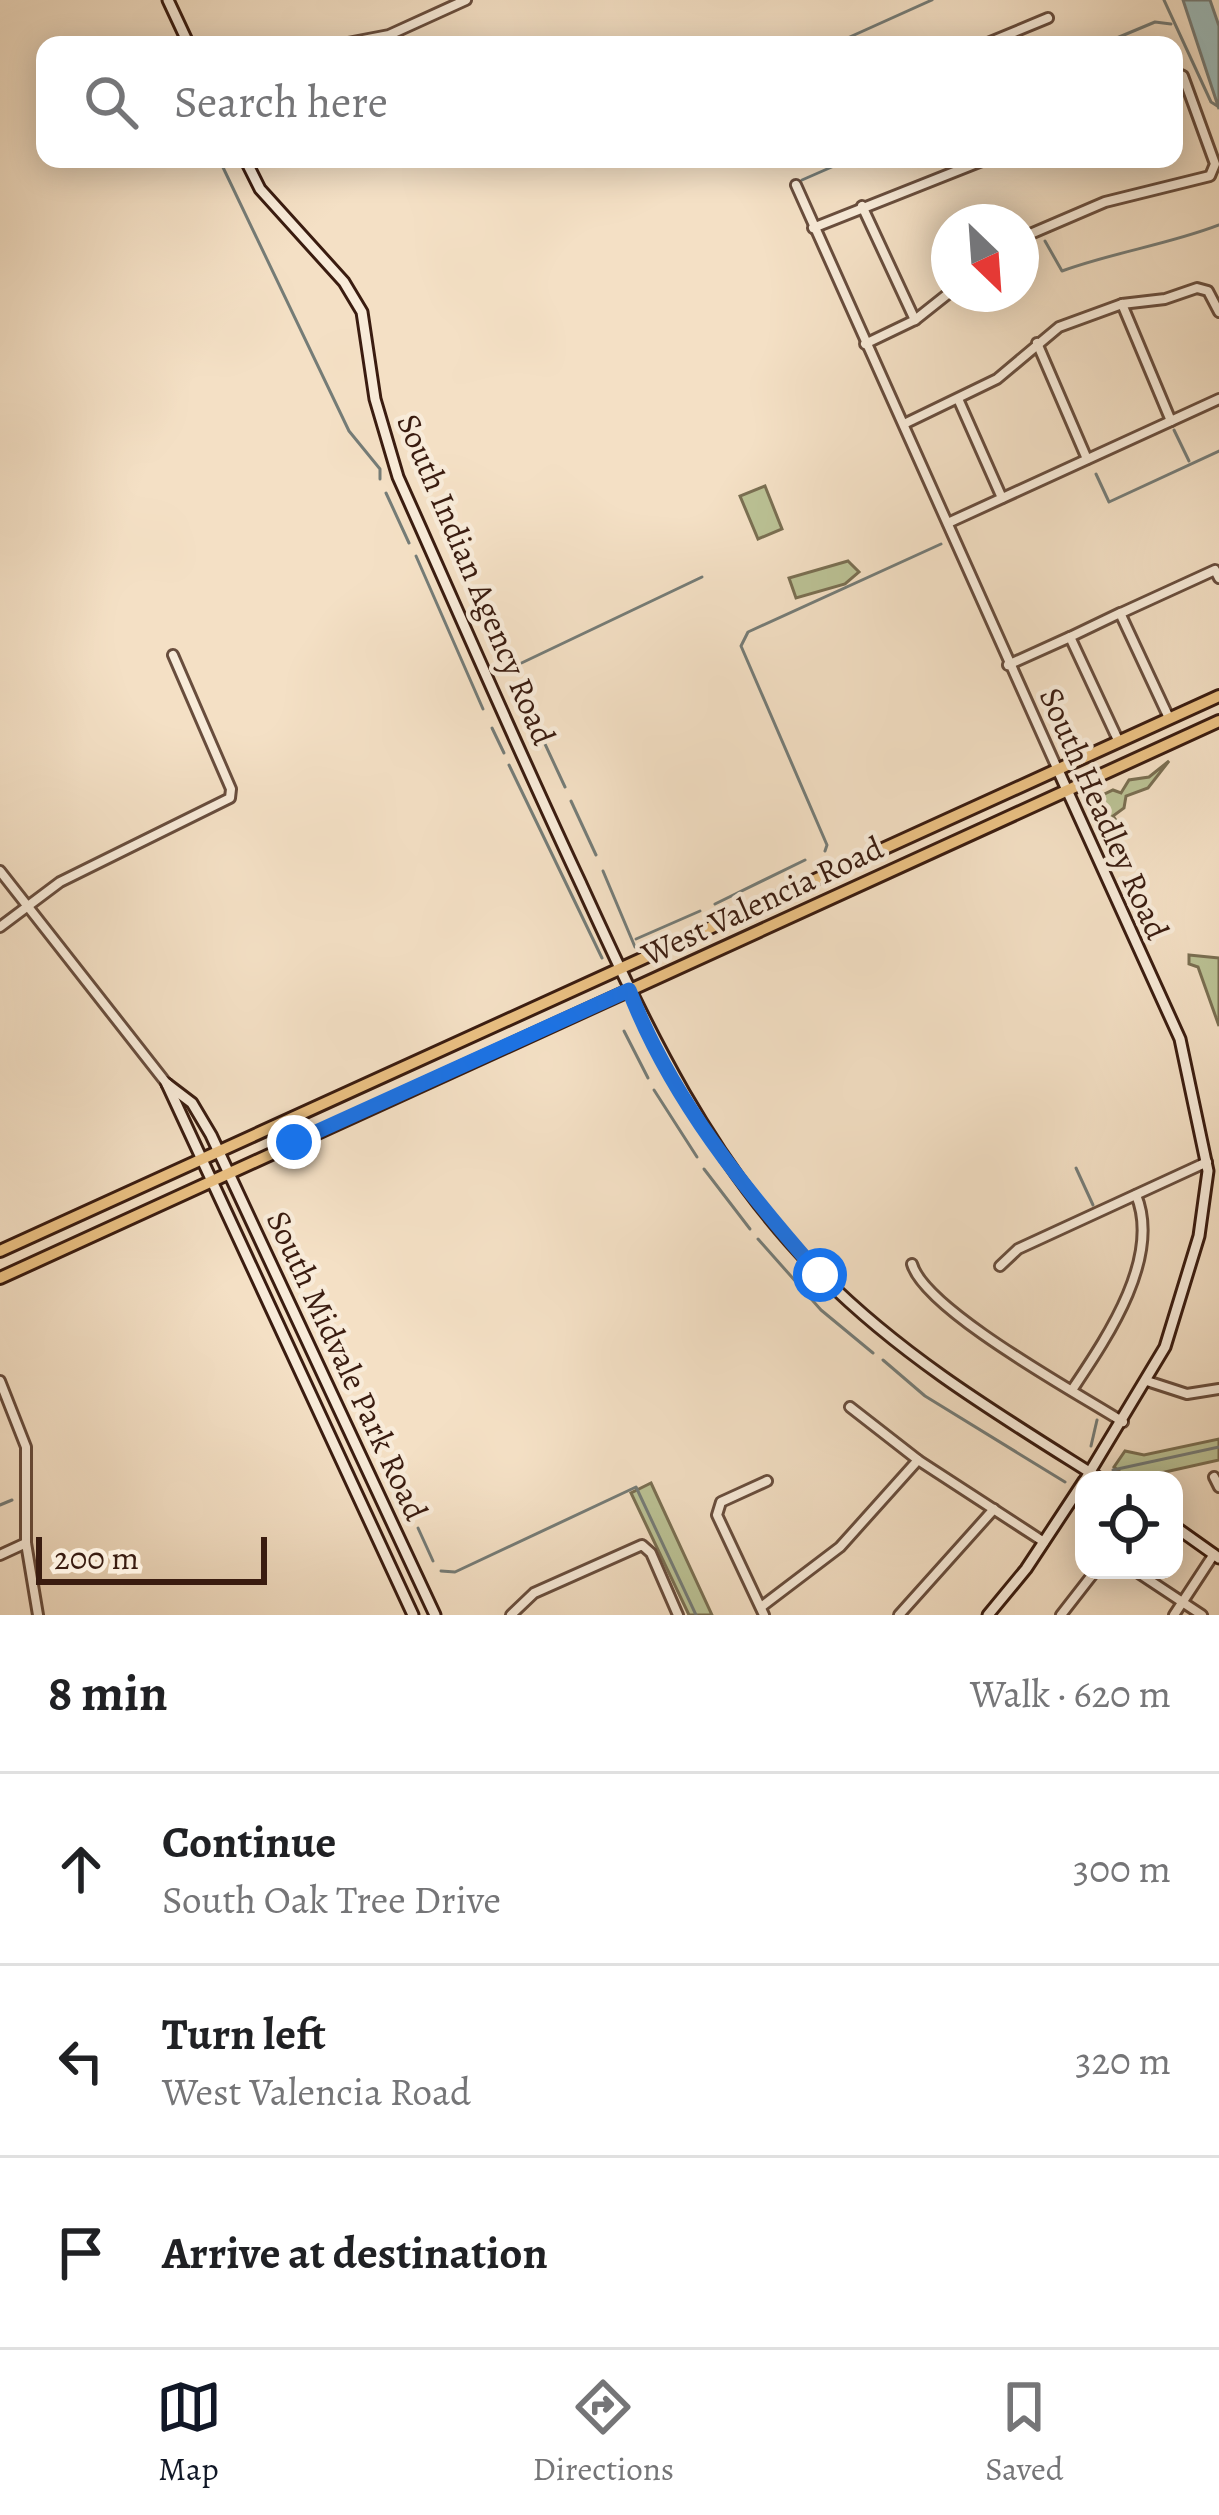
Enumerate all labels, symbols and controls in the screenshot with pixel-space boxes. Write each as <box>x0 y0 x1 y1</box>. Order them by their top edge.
search box <box>36 36 1183 168</box>
icon: search <box>78 69 144 135</box>
text: Search here <box>174 71 388 133</box>
north arrow <box>931 204 1039 312</box>
street label: South Indian Agency Road <box>386 407 567 752</box>
street label: South Headley Road <box>1029 680 1180 946</box>
street label: West Valencia Road <box>633 825 890 977</box>
route end <box>267 1115 321 1169</box>
street label: South Midvale Park Road <box>256 1203 439 1528</box>
route start <box>793 1248 847 1302</box>
map controls <box>1075 1471 1183 1579</box>
button: locate <box>1075 1471 1183 1579</box>
scale bar <box>36 1531 267 1584</box>
text: 200 m <box>54 1535 139 1580</box>
text: 8 min <box>48 1658 168 1728</box>
text: Walk · 620 m <box>970 1667 1171 1720</box>
text: Continue <box>162 1811 336 1873</box>
icon: ahead <box>48 1836 114 1902</box>
text: 300 m <box>1073 1842 1171 1895</box>
text: South Oak Tree Drive <box>162 1873 501 1926</box>
text: Turn left <box>162 2003 326 2065</box>
icon: left <box>48 2028 114 2094</box>
text: 320 m <box>1075 2034 1171 2087</box>
text: West Valencia Road <box>162 2065 471 2118</box>
icon: arrive <box>48 2220 114 2286</box>
text: Arrive at destination <box>162 2222 548 2284</box>
tab: Map <box>156 2374 222 2491</box>
tab: Directions <box>533 2374 674 2491</box>
tab: Saved <box>985 2374 1063 2491</box>

